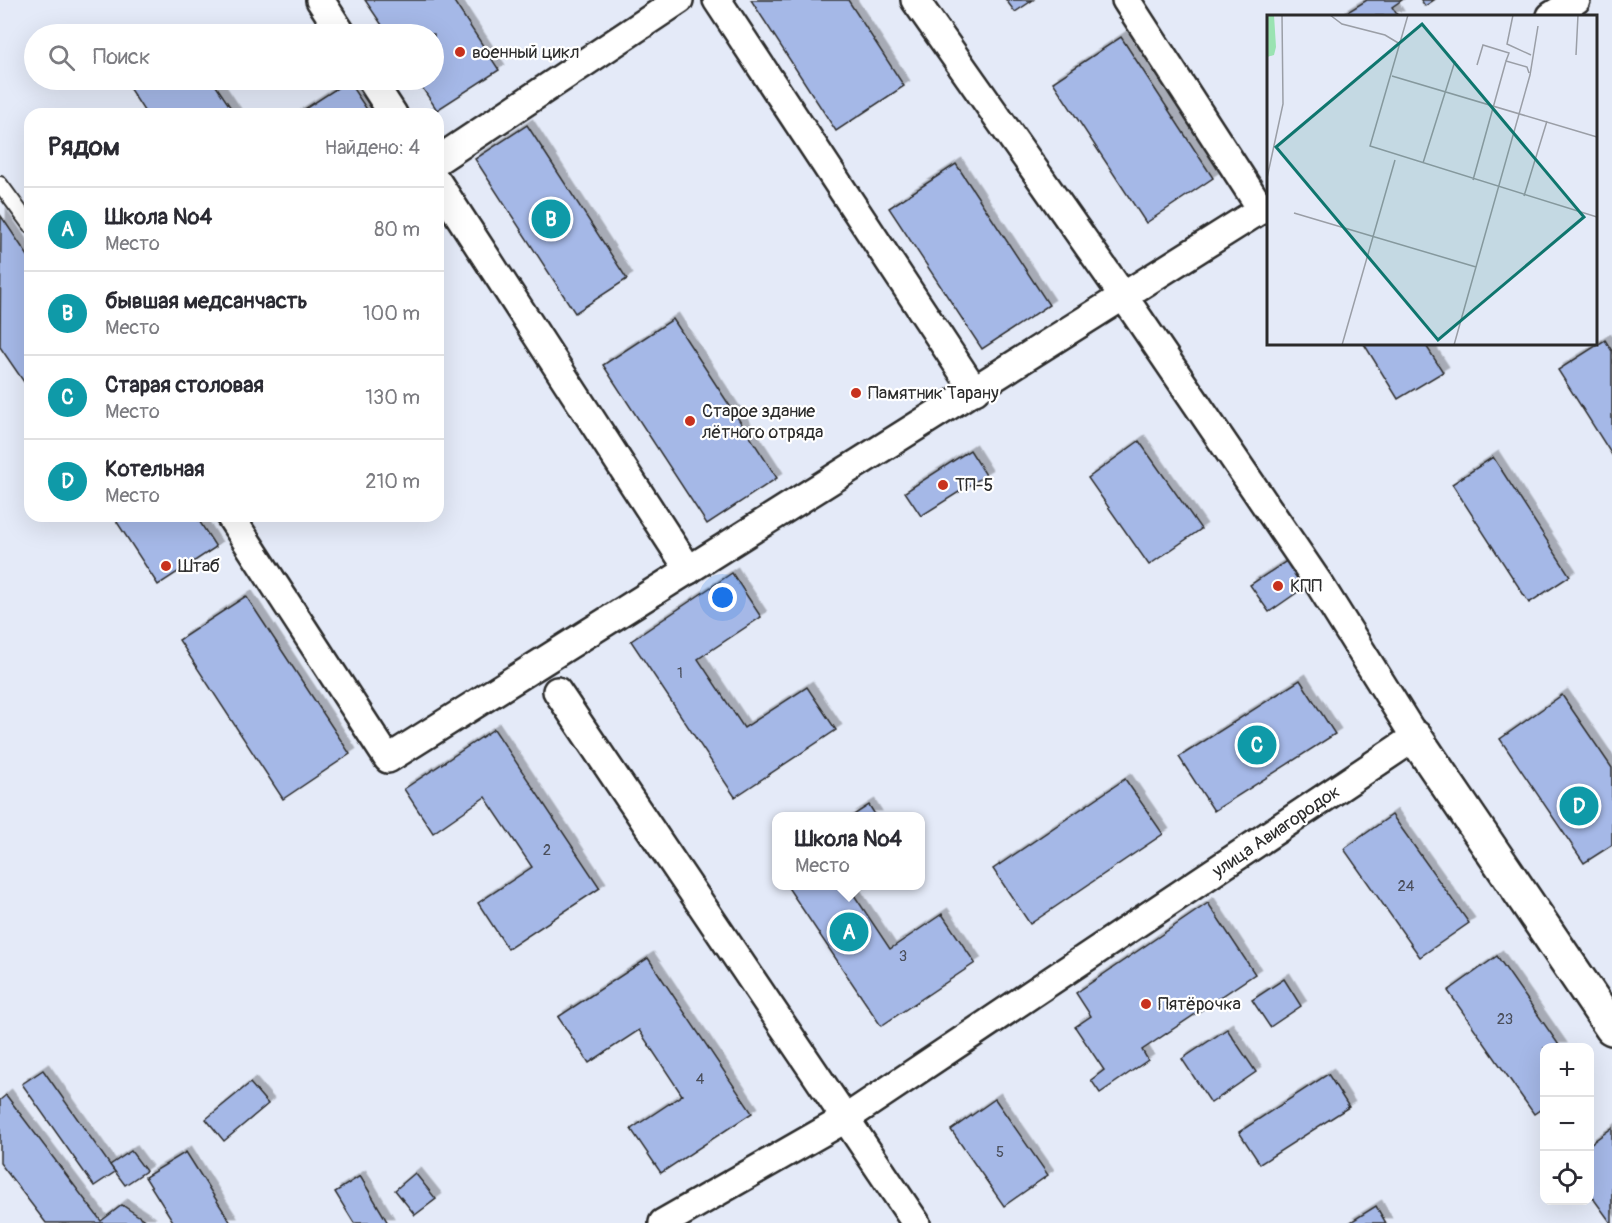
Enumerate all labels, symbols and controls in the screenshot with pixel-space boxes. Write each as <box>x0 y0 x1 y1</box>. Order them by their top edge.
inset map <box>1267 15 1597 345</box>
search box <box>24 24 444 90</box>
icon: search <box>45 41 78 74</box>
place label: военный цикл <box>472 41 580 64</box>
text: Поиск <box>93 43 150 71</box>
marker: военный цикл <box>453 45 467 59</box>
text: Рядом <box>48 131 120 163</box>
text: Найдено: 4 <box>325 135 420 160</box>
pin: B <box>532 196 570 242</box>
text: Школа №4 <box>105 203 212 231</box>
text: A <box>61 217 74 242</box>
text: 80 m <box>374 217 420 242</box>
text: Место <box>105 231 160 256</box>
text: бывшая медсанчасть <box>105 287 308 315</box>
text: B <box>62 301 73 326</box>
text: 100 m <box>363 301 420 326</box>
text: Место <box>105 315 160 340</box>
text: Старая столовая <box>105 371 264 399</box>
place label: Памятник Тарану <box>868 382 999 405</box>
text: C <box>61 385 74 410</box>
text: 130 m <box>365 385 420 410</box>
marker: Памятник Тарану <box>849 386 863 400</box>
text: Место <box>105 399 160 424</box>
place label: Старое здание лётного отряда <box>702 400 823 444</box>
marker: Старое здание лётного отряда <box>683 414 697 428</box>
text: Котельная <box>105 455 205 483</box>
text: D <box>61 469 74 494</box>
text: 210 m <box>365 469 420 494</box>
place label: ТП-5 <box>955 474 993 497</box>
marker: ТП-5 <box>936 478 950 492</box>
text: Место <box>105 483 160 508</box>
place label: Штаб <box>178 555 220 578</box>
marker: Штаб <box>159 559 173 573</box>
place label: КПП <box>1290 575 1322 598</box>
marker: КПП <box>1271 579 1285 593</box>
your location <box>708 583 737 612</box>
house number: 1 <box>677 664 683 683</box>
pin: C <box>1238 722 1276 768</box>
street label: улица Авиагородок <box>1207 780 1345 883</box>
pin: D <box>1560 784 1598 828</box>
popup <box>772 812 925 890</box>
text: Школа №4 <box>795 825 902 853</box>
house number: 2 <box>543 841 551 860</box>
text: Место <box>795 853 850 878</box>
house number: 24 <box>1397 877 1415 896</box>
pin: A <box>830 910 868 954</box>
house number: 3 <box>899 947 907 966</box>
place label: Пятёрочка <box>1158 993 1241 1016</box>
marker: Пятёрочка <box>1139 997 1153 1011</box>
house number: 23 <box>1497 1010 1513 1029</box>
map controls <box>1540 1043 1594 1205</box>
button: + <box>1540 1043 1594 1097</box>
house number: 4 <box>696 1070 705 1089</box>
button: − <box>1540 1097 1594 1151</box>
house number: 5 <box>996 1143 1004 1162</box>
button: locate <box>1540 1151 1594 1205</box>

